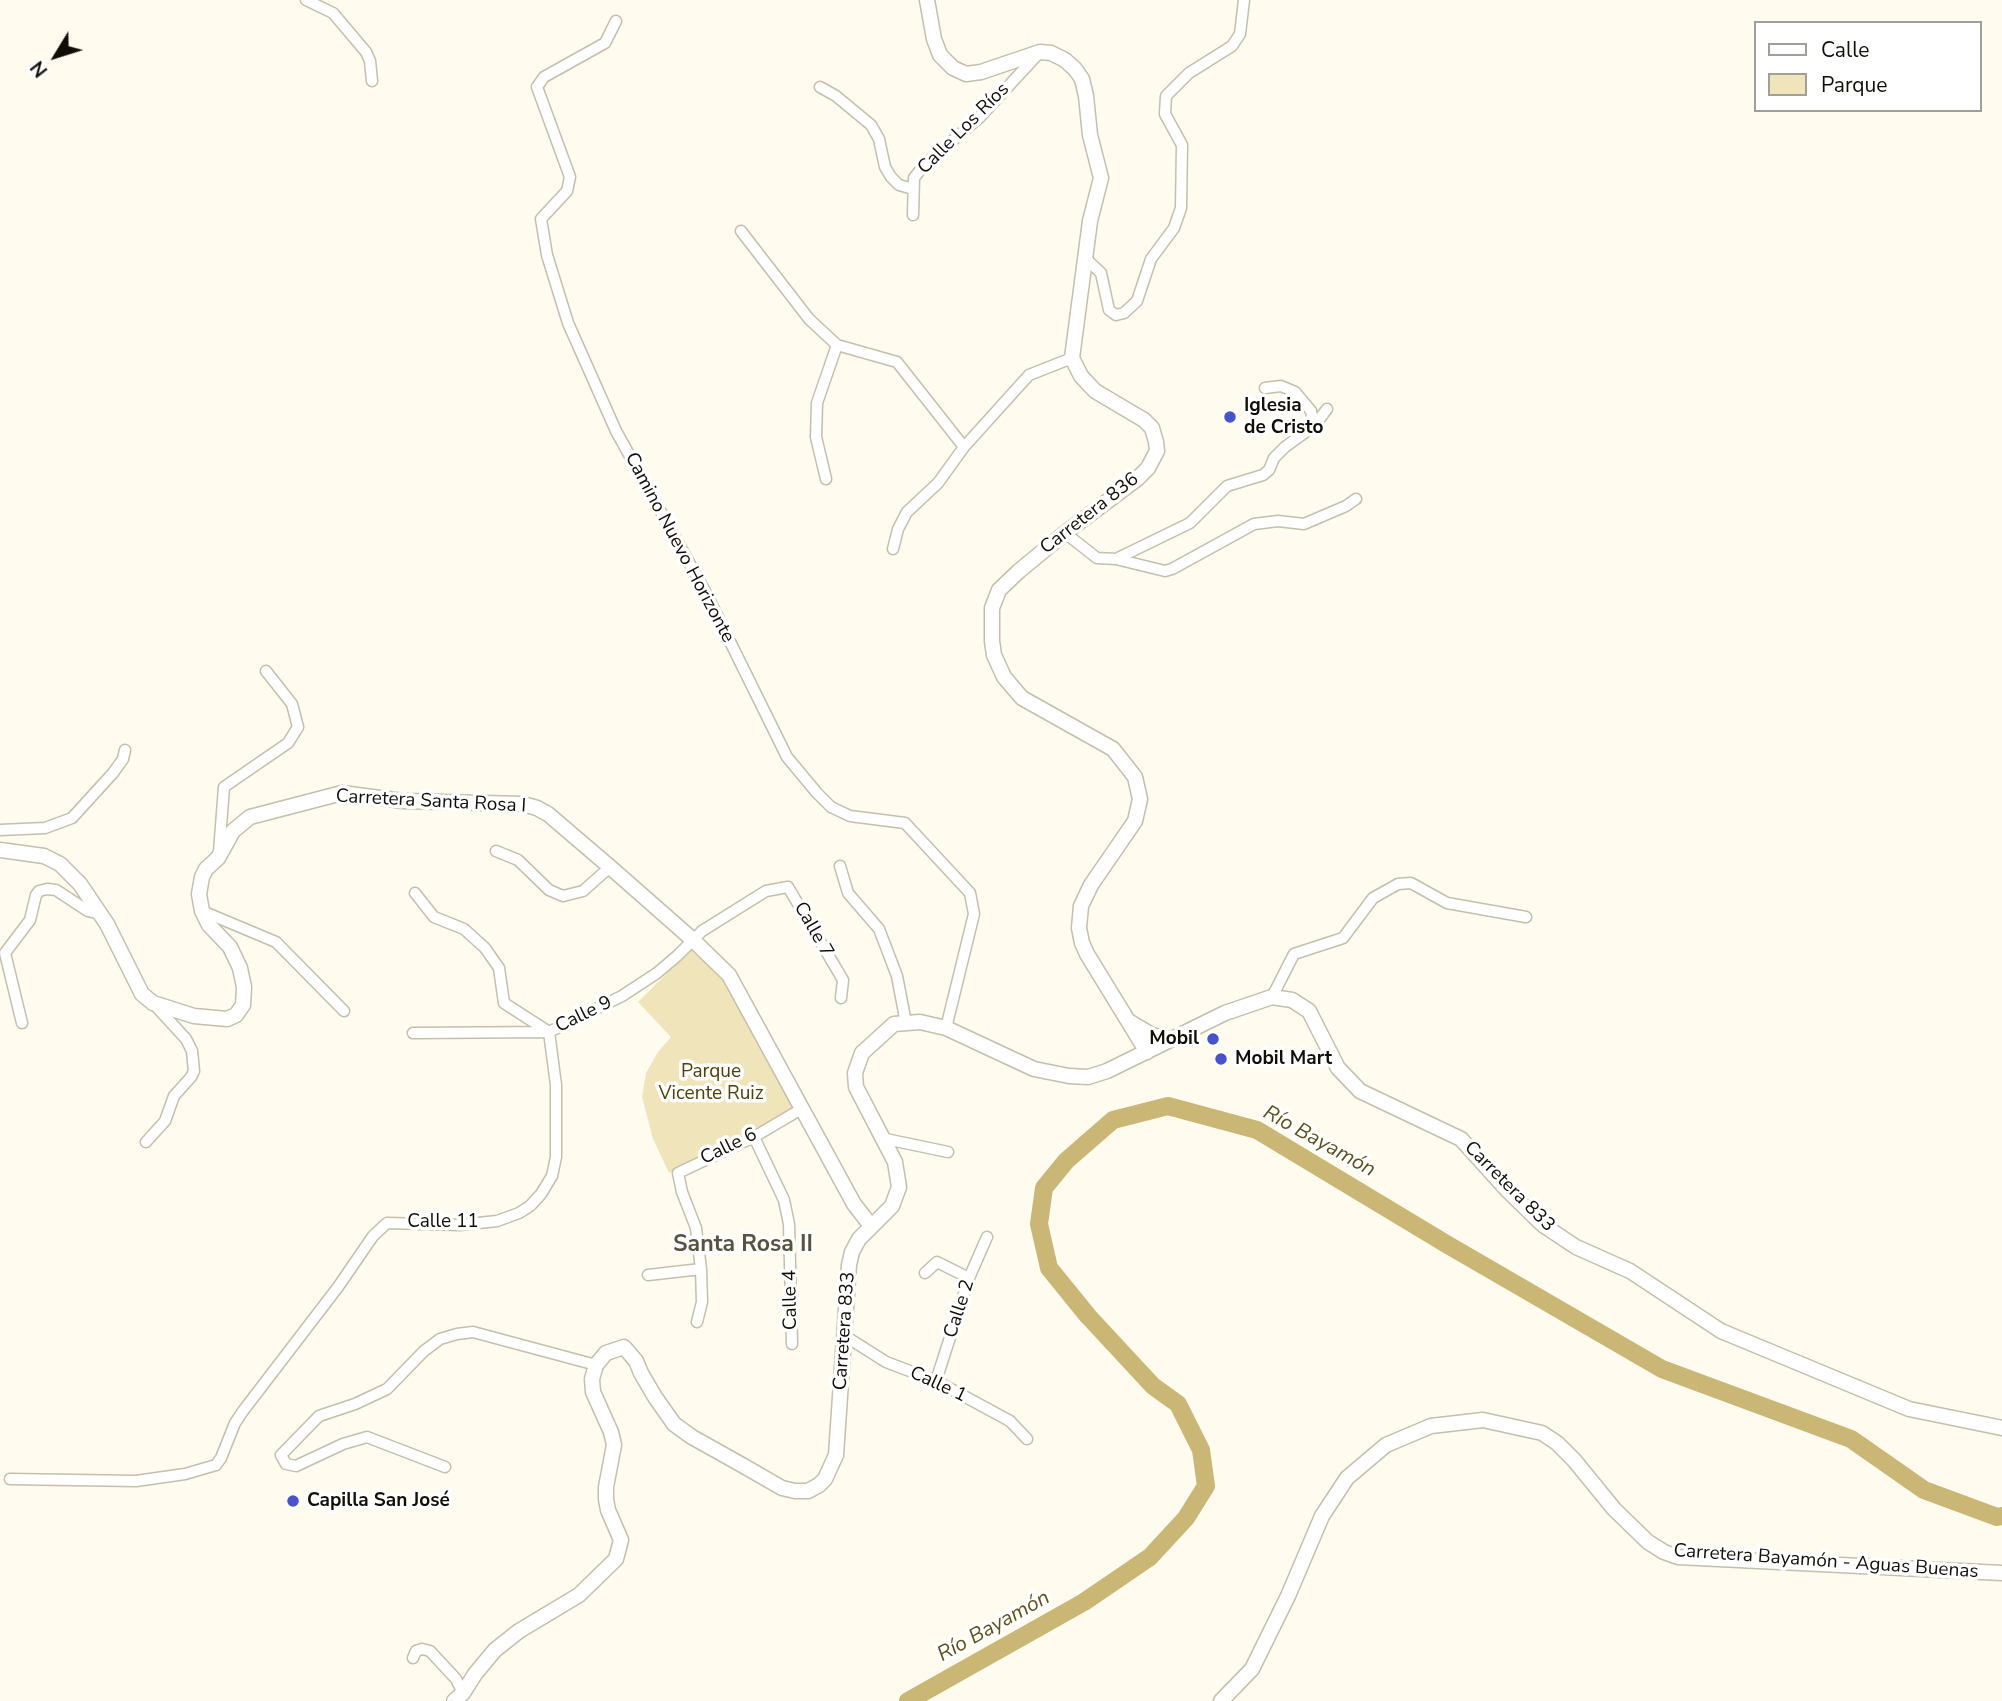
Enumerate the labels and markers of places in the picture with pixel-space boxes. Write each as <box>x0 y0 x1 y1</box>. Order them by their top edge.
place label: Iglesia de Cristo <box>1244 395 1323 439</box>
marker: Iglesia de Cristo <box>1222 409 1238 425</box>
place label: Mobil <box>1149 1028 1199 1050</box>
marker: Mobil <box>1205 1031 1221 1047</box>
place label: Mobil Mart <box>1235 1048 1332 1070</box>
marker: Mobil Mart <box>1213 1051 1229 1067</box>
place label: Capilla San José <box>307 1490 450 1512</box>
marker: Capilla San José <box>285 1493 301 1509</box>

